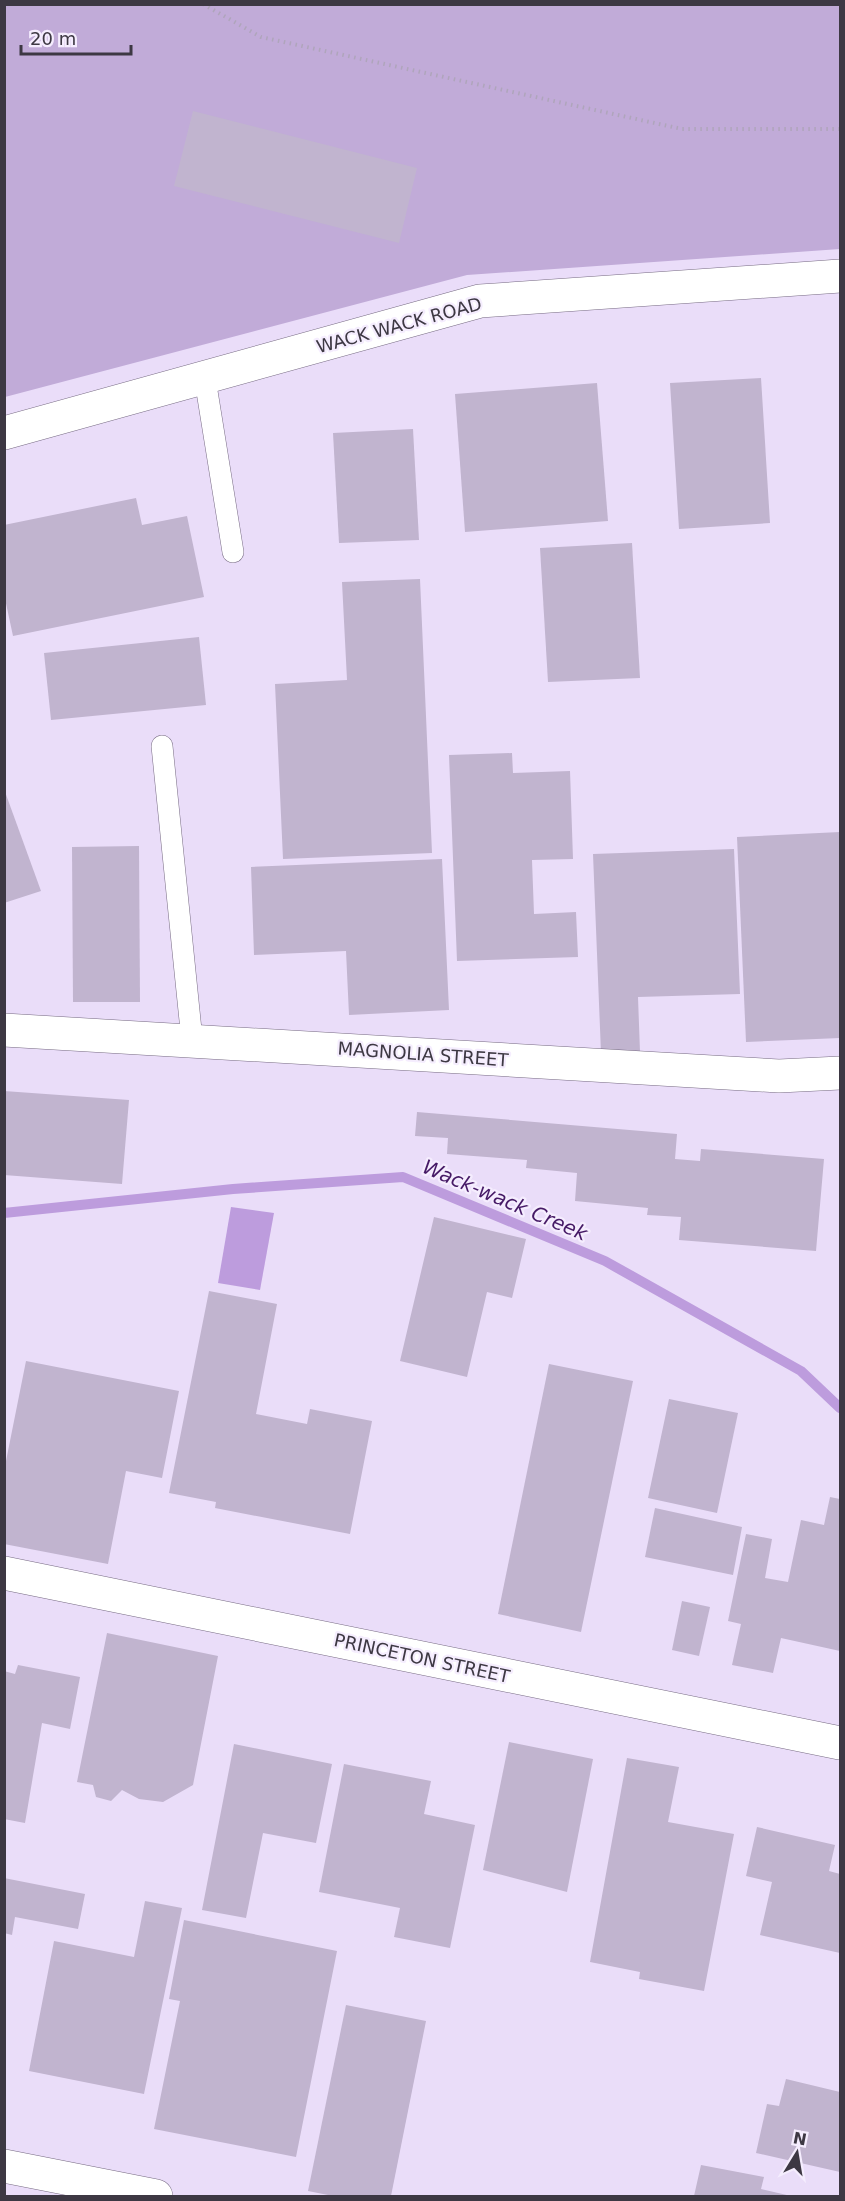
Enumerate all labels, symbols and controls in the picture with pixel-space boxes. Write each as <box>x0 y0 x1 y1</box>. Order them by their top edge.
scale bar <box>21 18 130 56</box>
text: 20 m <box>30 28 76 49</box>
street label: WACK WACK ROAD <box>314 293 484 357</box>
street label: MAGNOLIA STREET <box>337 1038 510 1071</box>
water label: Wack-wack Creek <box>419 1154 592 1246</box>
street label: PRINCETON STREET <box>332 1629 513 1687</box>
north arrow <box>767 2123 827 2183</box>
text: N <box>791 2128 808 2149</box>

